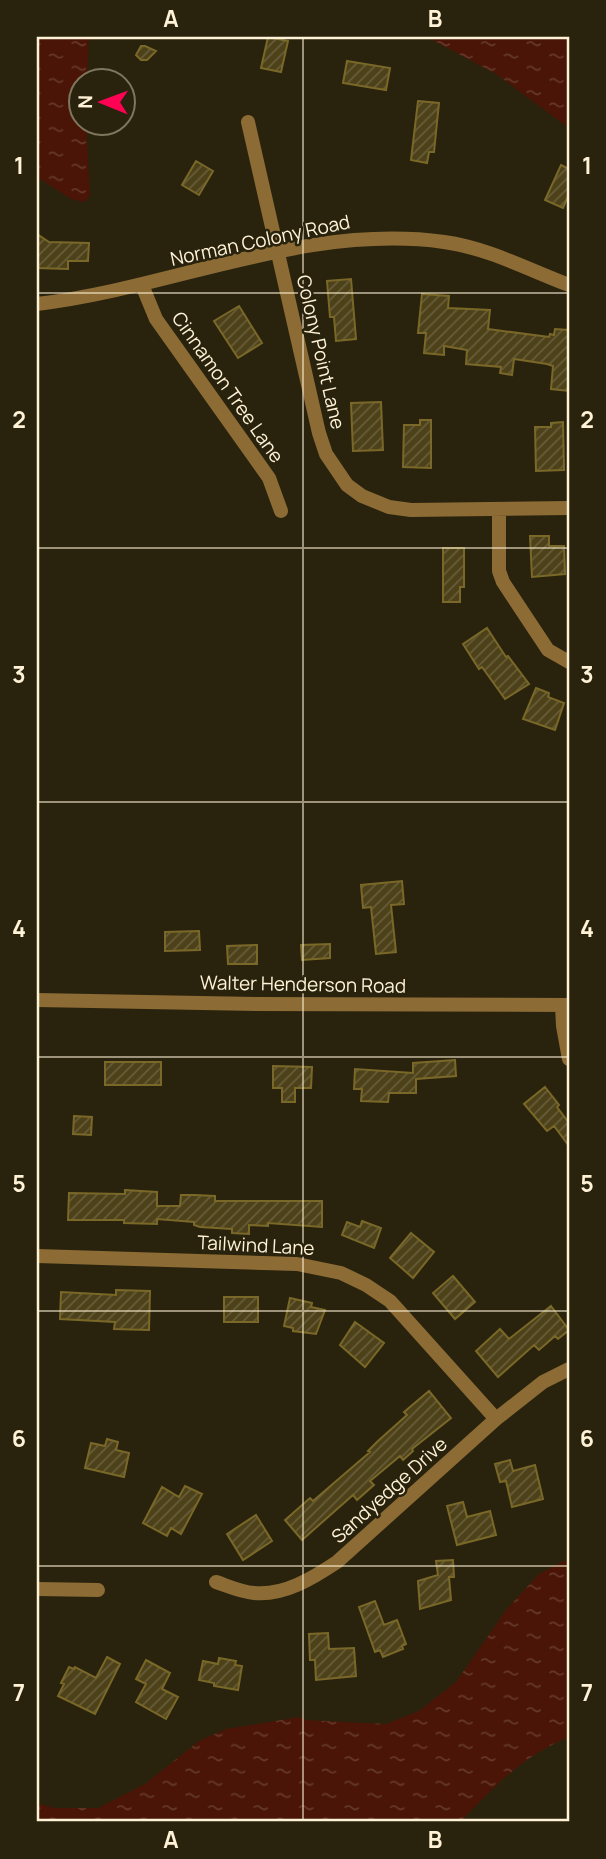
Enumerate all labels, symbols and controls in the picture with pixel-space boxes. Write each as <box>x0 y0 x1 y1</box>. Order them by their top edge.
text: A <box>163 2 179 34</box>
text: B <box>428 2 442 34</box>
north arrow <box>66 66 136 136</box>
text: N <box>72 95 98 109</box>
text: 1 <box>14 149 24 181</box>
text: 1 <box>582 149 592 181</box>
street label: Norman Colony Road <box>168 208 352 272</box>
street label: Colony Point Lane <box>291 272 351 432</box>
street label: Cinnamon Tree Lane <box>166 306 290 468</box>
text: 2 <box>12 403 26 435</box>
text: 2 <box>580 403 594 435</box>
text: 3 <box>12 658 26 690</box>
text: 3 <box>580 658 594 690</box>
text: 4 <box>12 912 26 944</box>
text: 4 <box>580 912 594 944</box>
street label: Walter Henderson Road <box>200 969 406 999</box>
text: 5 <box>12 1167 26 1199</box>
text: 5 <box>580 1167 594 1199</box>
street label: Tailwind Lane <box>197 1229 315 1261</box>
text: 6 <box>12 1422 26 1454</box>
text: 6 <box>580 1422 594 1454</box>
street label: Sandyedge Drive <box>326 1431 452 1549</box>
text: 7 <box>13 1676 25 1708</box>
text: 7 <box>581 1676 593 1708</box>
text: A <box>163 1823 179 1855</box>
text: B <box>428 1823 442 1855</box>

